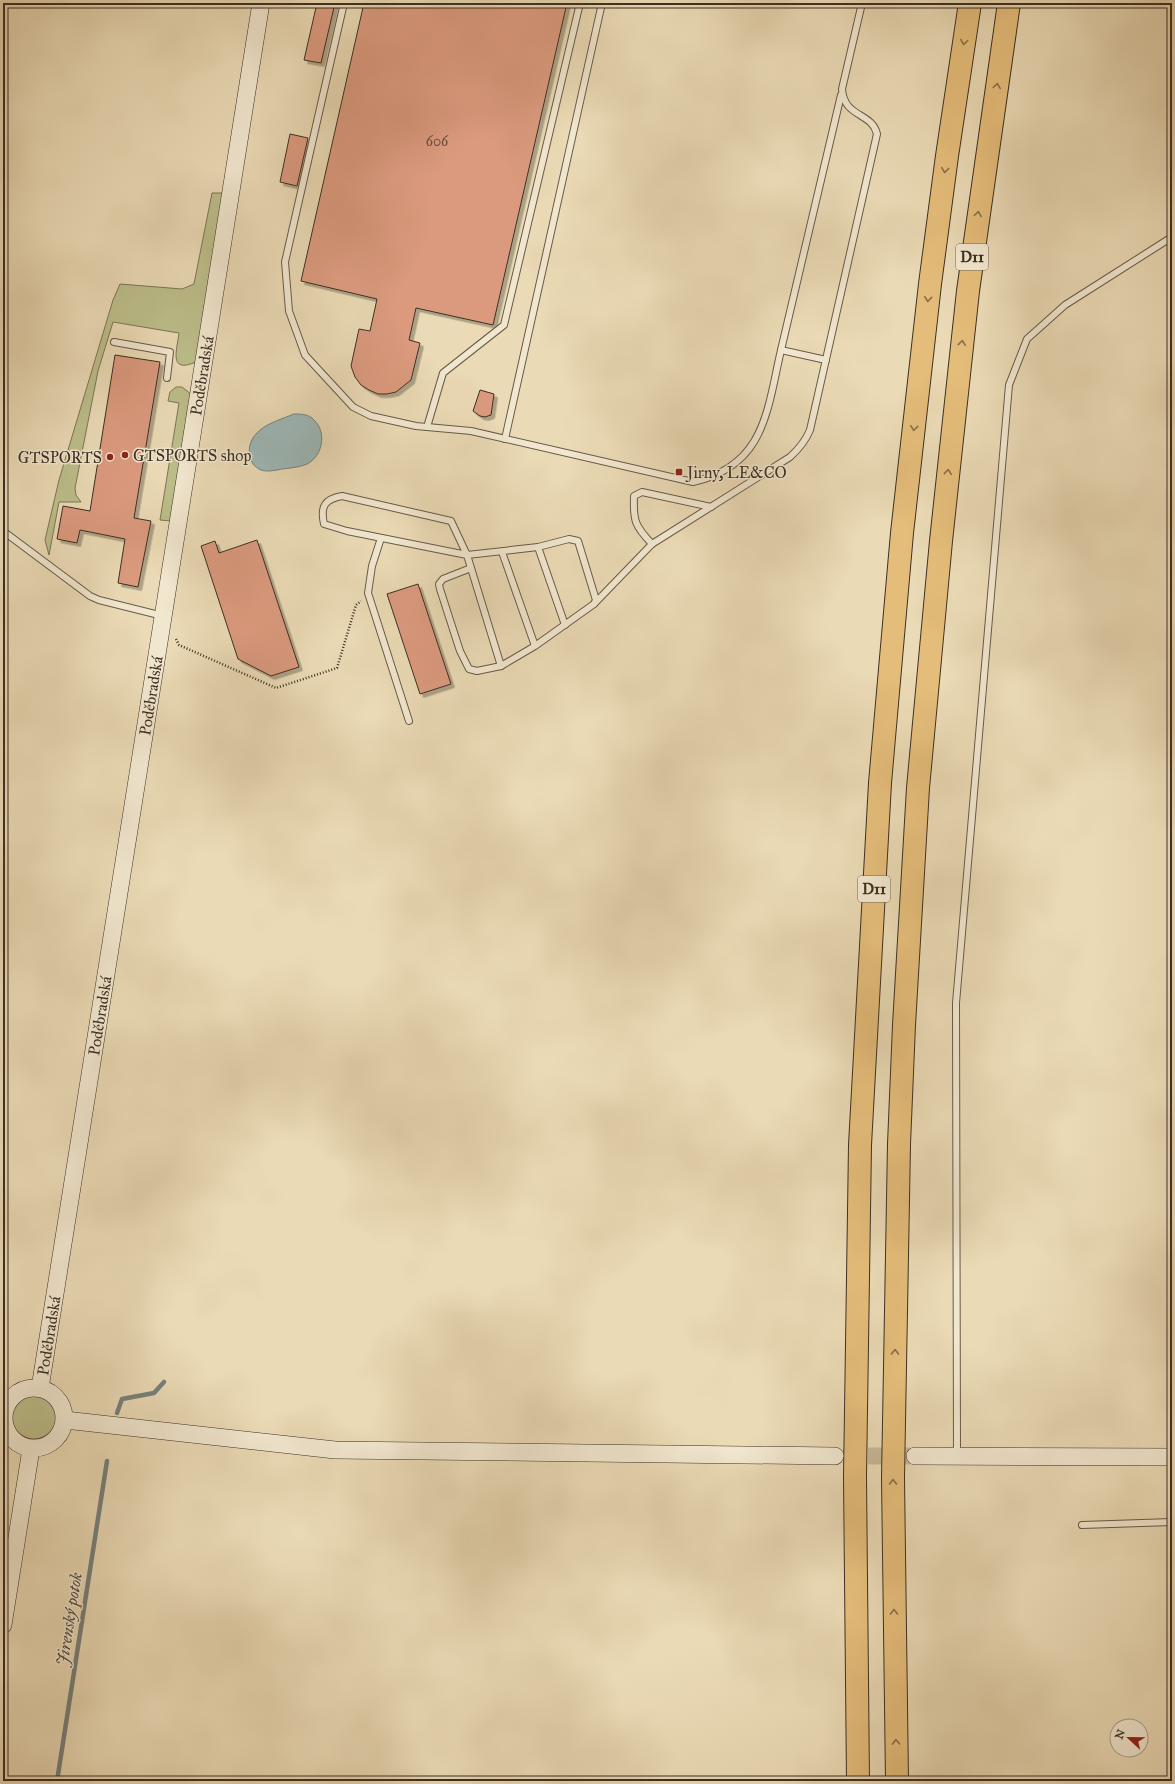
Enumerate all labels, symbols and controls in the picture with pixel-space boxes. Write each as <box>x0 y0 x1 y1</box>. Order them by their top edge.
one-way arrow <box>960 38 969 45</box>
one-way arrow <box>992 83 1001 89</box>
house number: 606 <box>426 133 449 150</box>
one-way arrow <box>941 167 950 173</box>
one-way arrow <box>973 211 982 217</box>
road number: D11 <box>956 244 988 270</box>
one-way arrow <box>924 296 933 302</box>
street label: Poděbradská <box>186 335 218 417</box>
one-way arrow <box>957 340 966 346</box>
one-way arrow <box>910 425 919 431</box>
place label: GTSPORTS shop <box>133 446 252 465</box>
place label: GTSPORTS <box>18 448 102 467</box>
marker: GTSPORTS shop <box>120 450 130 460</box>
marker: GTSPORTS <box>105 452 115 462</box>
place label: Jirny, LE&CO <box>685 463 787 483</box>
marker: Jirny, LE&CO <box>674 467 684 477</box>
one-way arrow <box>943 469 952 476</box>
street label: Poděbradská <box>135 655 167 737</box>
road number: D11 <box>858 876 890 902</box>
street label: Poděbradská <box>84 974 116 1057</box>
street label: Poděbradská <box>33 1294 65 1377</box>
one-way arrow <box>891 1349 899 1355</box>
one-way arrow <box>889 1479 897 1485</box>
water label: Jirenský potok <box>52 1570 87 1668</box>
one-way arrow <box>890 1609 899 1615</box>
north arrow <box>1109 1718 1149 1758</box>
text: N <box>1112 1727 1128 1741</box>
one-way arrow <box>892 1739 900 1745</box>

